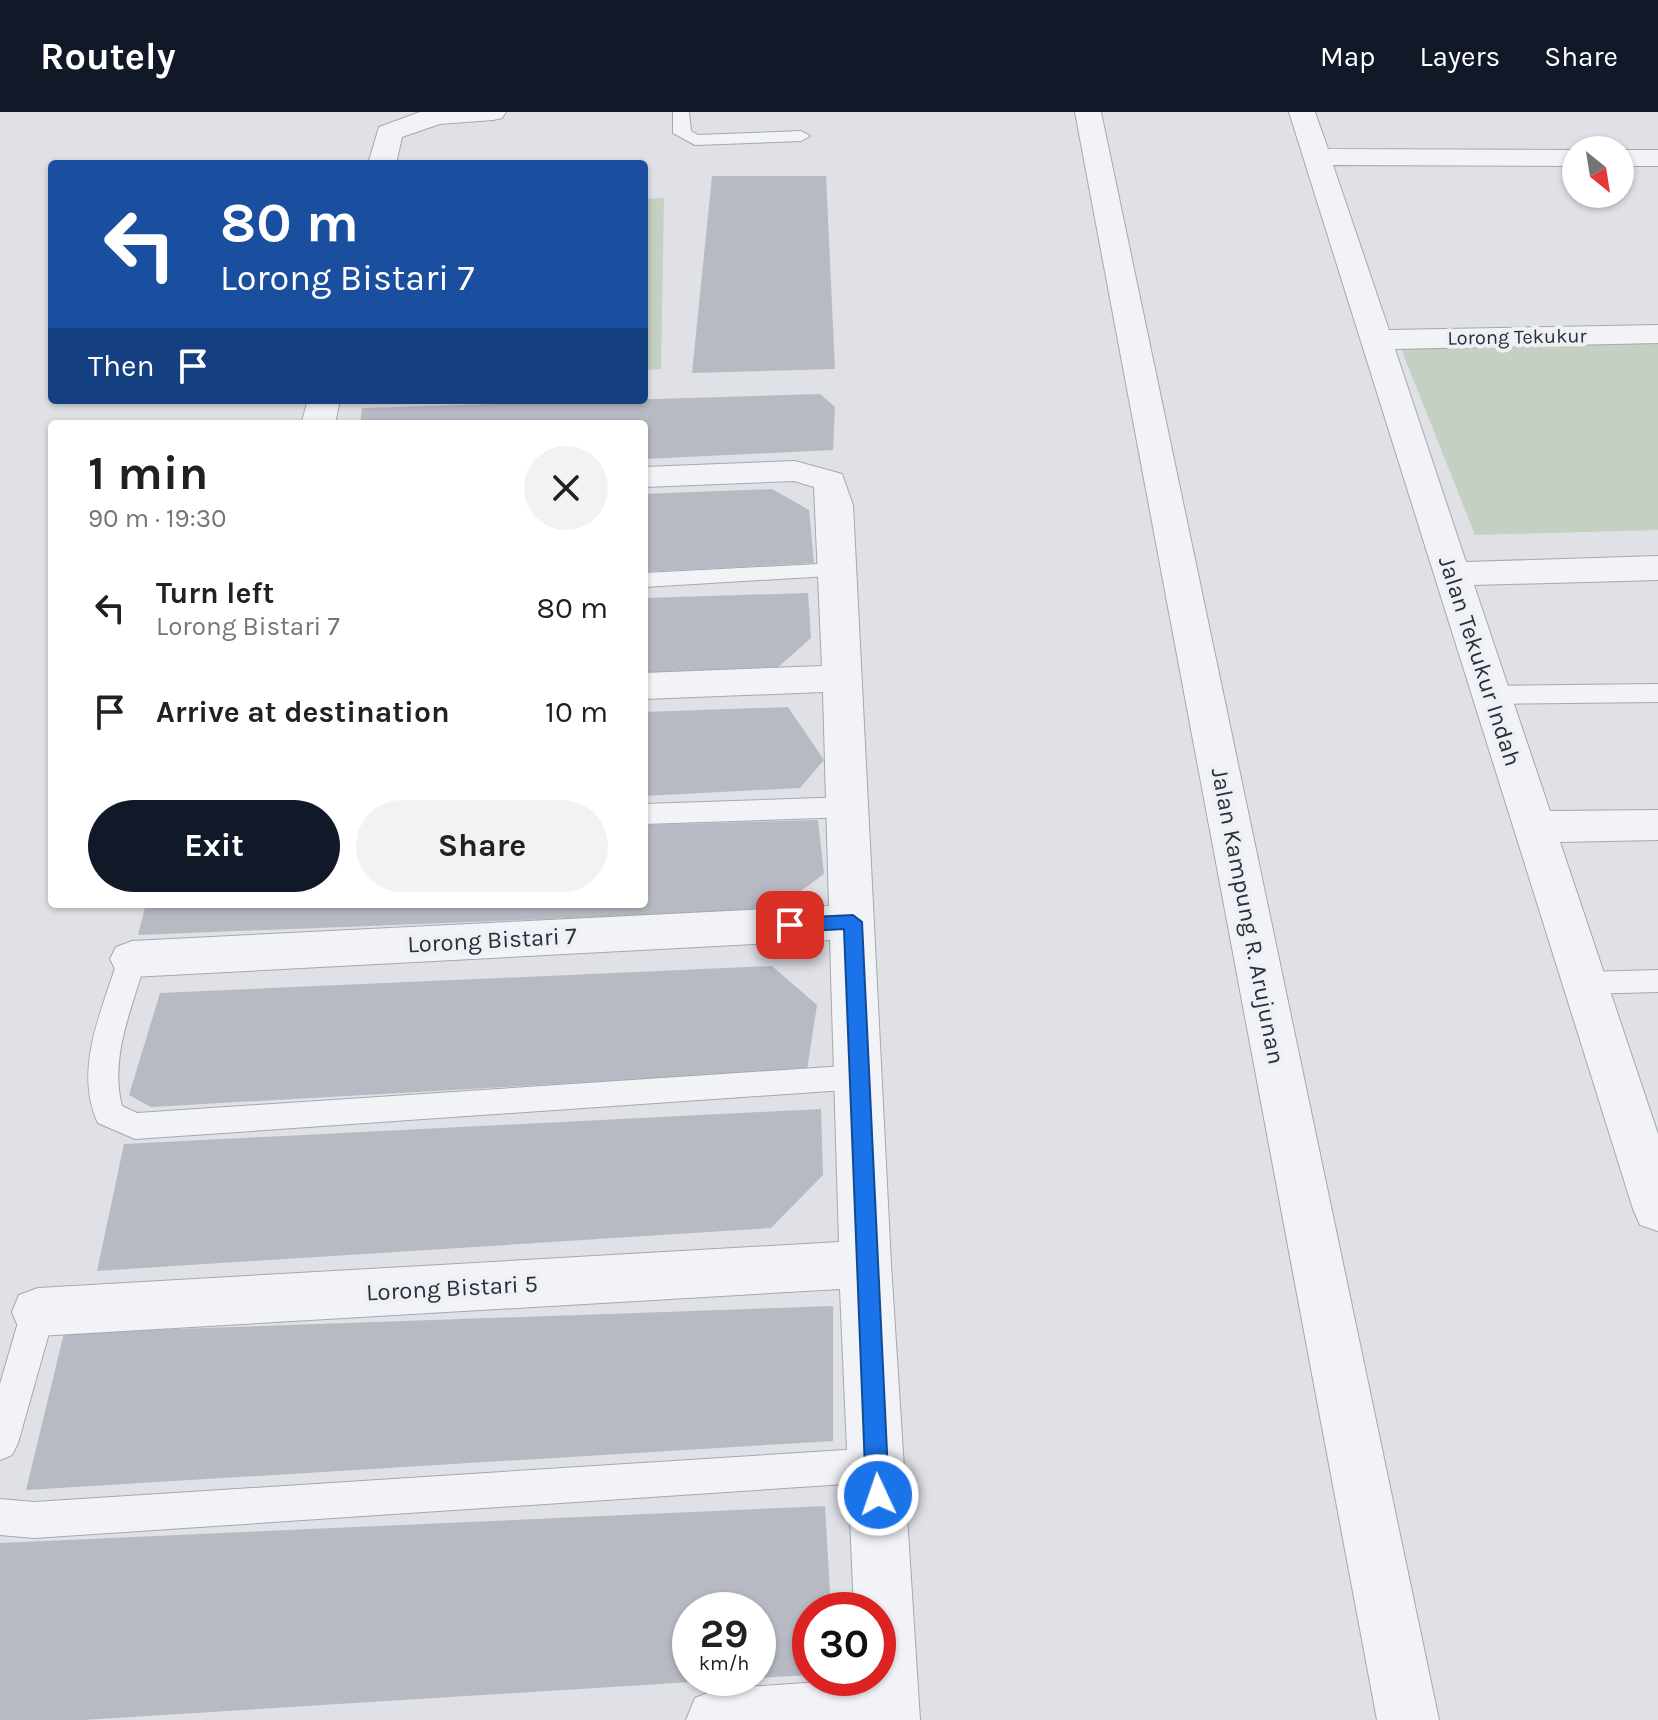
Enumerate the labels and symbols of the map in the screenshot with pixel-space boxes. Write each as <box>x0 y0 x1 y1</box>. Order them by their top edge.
north arrow <box>1562 136 1634 208</box>
street label: Lorong Tekukur <box>1447 324 1588 350</box>
street label: Jalan Tekukur Indah <box>1433 552 1527 770</box>
street label: Jalan Kampung R. Arujunan <box>1205 765 1291 1067</box>
pin <box>756 891 824 959</box>
street label: Lorong Bistari 7 <box>407 922 577 958</box>
street label: Lorong Bistari 5 <box>365 1270 539 1306</box>
position arrow <box>836 1453 920 1537</box>
speed limit sign: 30 <box>792 1592 896 1696</box>

